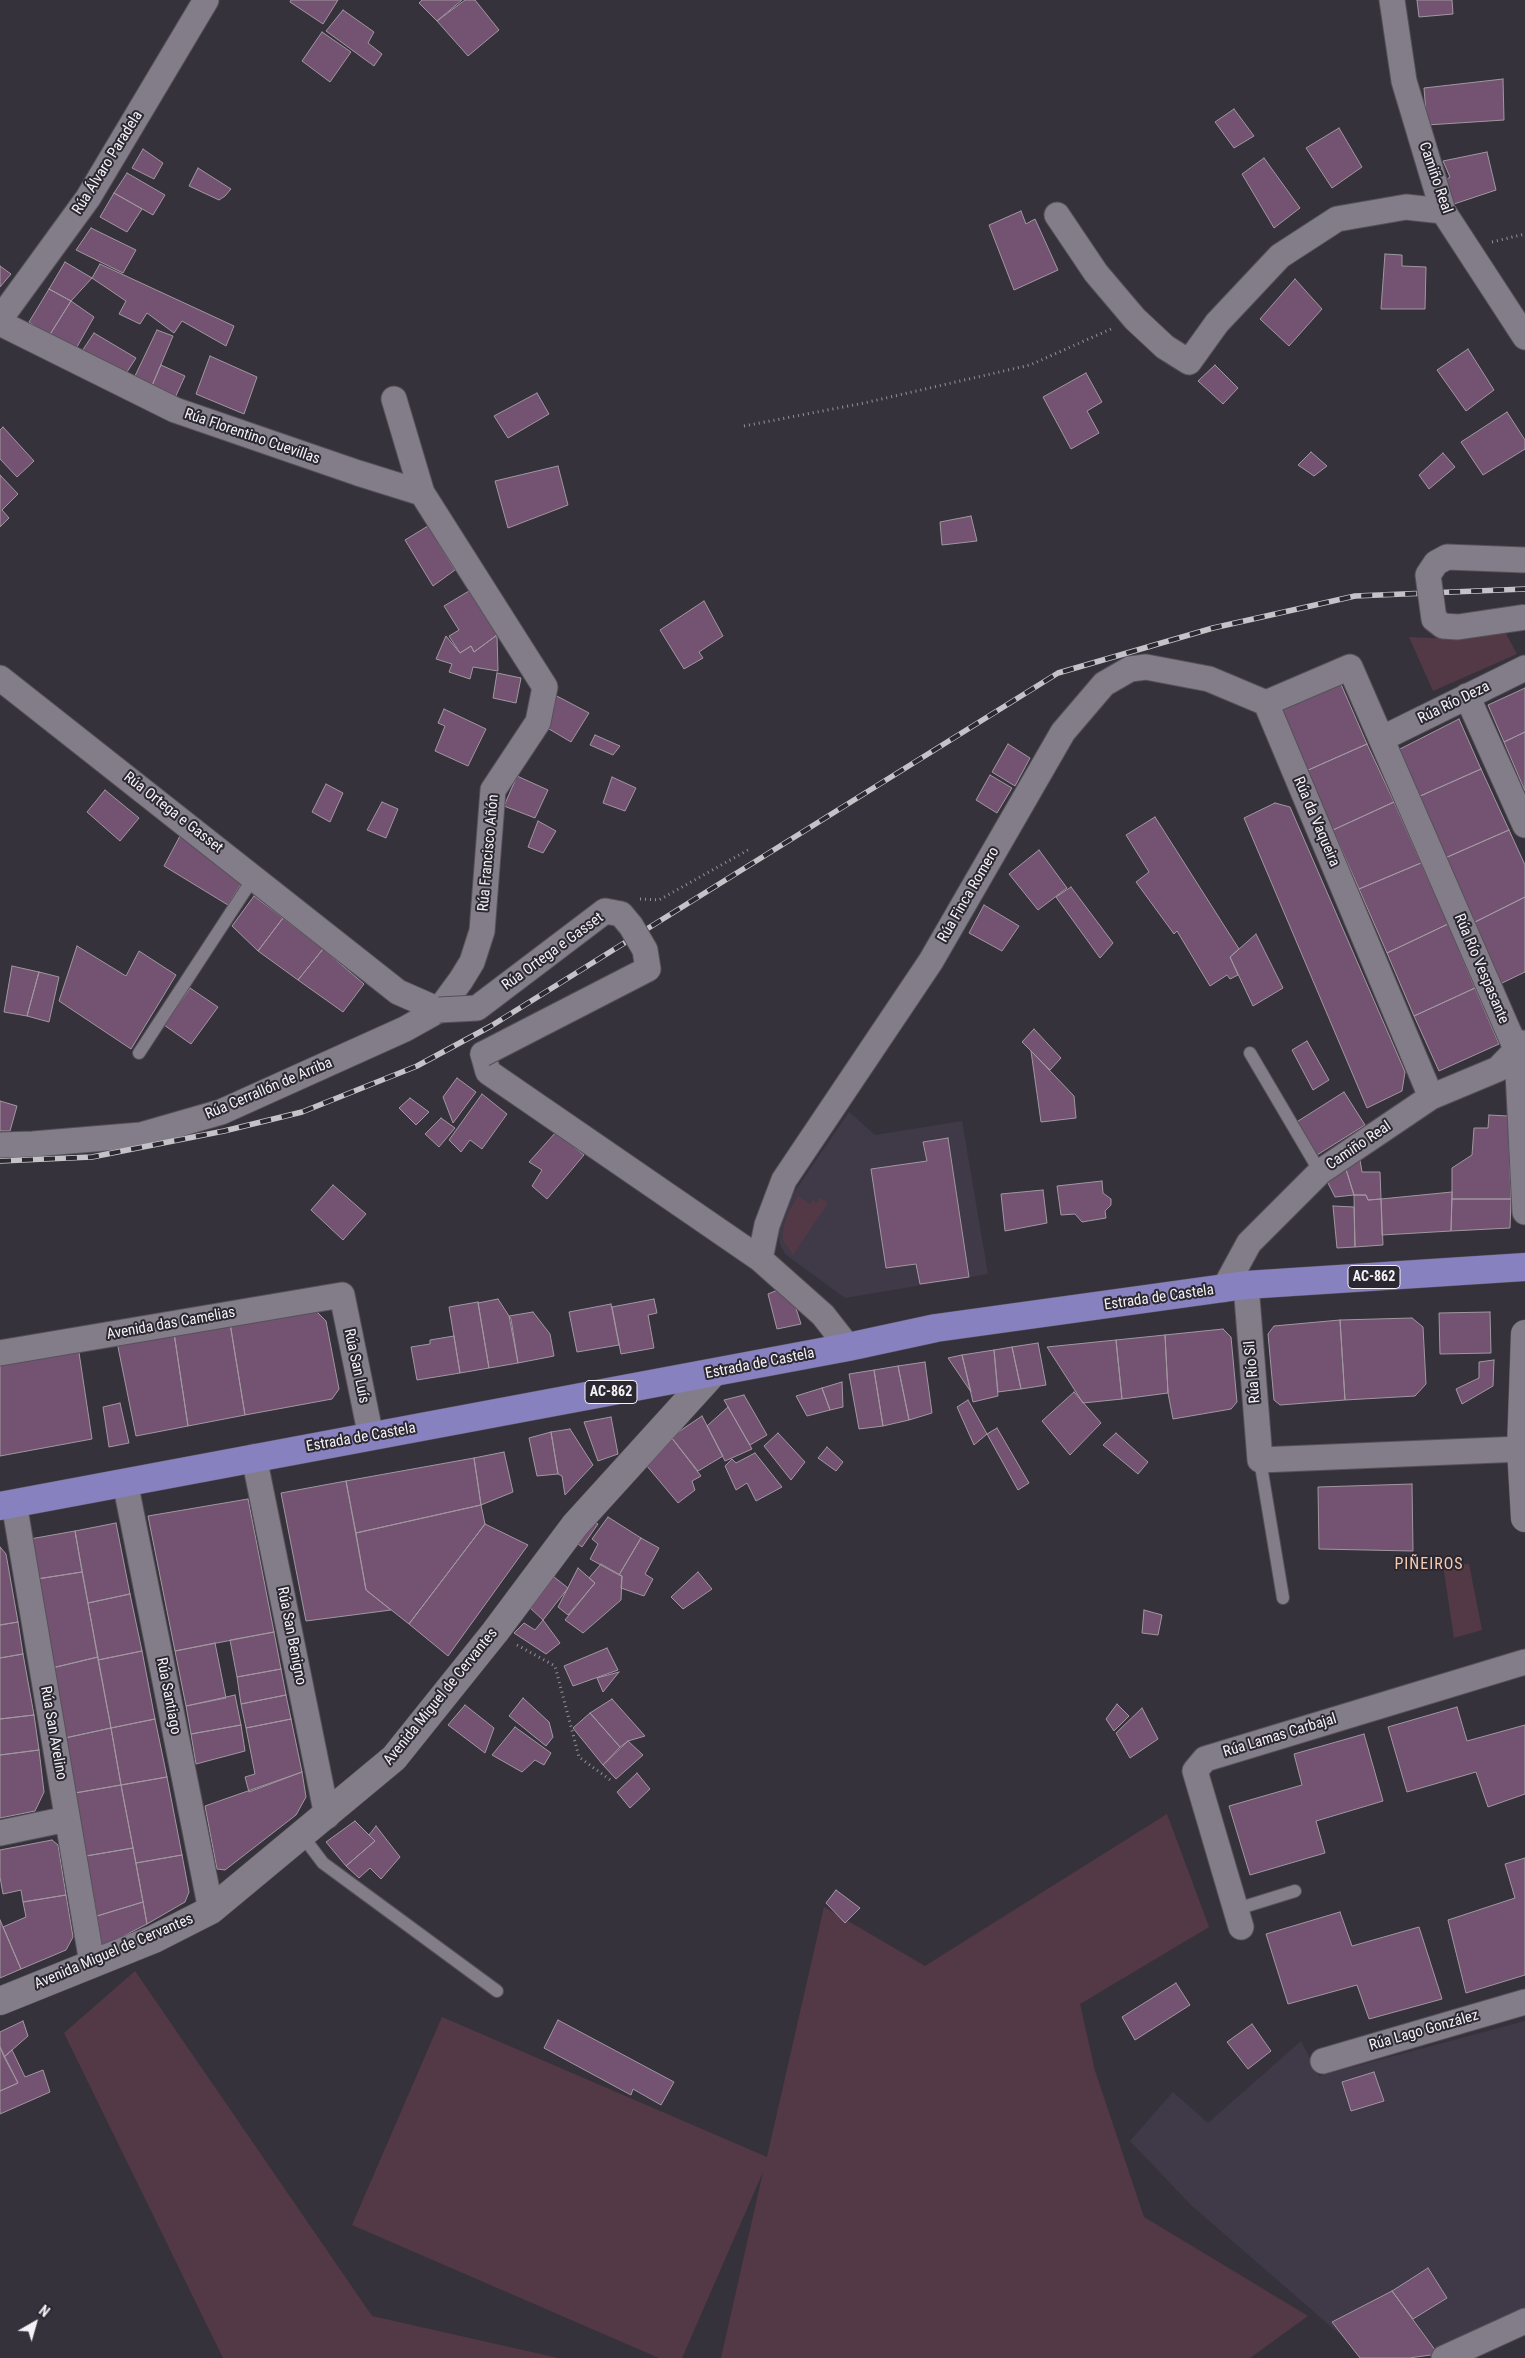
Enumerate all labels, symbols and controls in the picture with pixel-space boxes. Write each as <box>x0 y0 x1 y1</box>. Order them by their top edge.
street label: Rúa Álvaro Paradela <box>69 108 147 218</box>
street label: Camiño Real <box>1414 140 1456 216</box>
street label: Rúa Florentino Cuevillas <box>182 405 322 469</box>
street label: Rúa Río Deza <box>1415 678 1493 728</box>
street label: Rúa Ortega e Gasset <box>120 769 226 857</box>
street label: Rúa da Vaqueira <box>1289 774 1343 870</box>
street label: Rúa Francisco Añón <box>475 794 503 912</box>
street label: Rúa Finca Romero <box>934 844 1004 946</box>
street label: Rúa Ortega e Gasset <box>499 909 607 995</box>
street label: Rúa Río Vespasante <box>1450 911 1512 1027</box>
street label: Rúa Cerrallón de Arriba <box>203 1054 335 1124</box>
street label: Camiño Real <box>1323 1118 1395 1174</box>
road number: AC-862 <box>1348 1266 1400 1288</box>
street label: Estrada de Castela <box>1103 1281 1215 1315</box>
street label: Avenida das Camelias <box>105 1304 237 1344</box>
street label: Rúa San Luís <box>339 1327 373 1405</box>
street label: Rúa Río Sil <box>1241 1340 1265 1404</box>
street label: Estrada de Castela <box>704 1345 816 1383</box>
road number: AC-862 <box>585 1380 637 1404</box>
street label: Estrada de Castela <box>305 1420 417 1456</box>
district label: PIÑEIROS <box>1393 1555 1465 1575</box>
street label: Rúa San Benigno <box>273 1585 309 1687</box>
street label: Avenida Miguel de Cervantes <box>380 1625 502 1769</box>
street label: Rúa Santiago <box>152 1656 184 1736</box>
street label: Rúa San Avelino <box>36 1685 70 1781</box>
street label: Rúa Lamas Carbajal <box>1221 1710 1339 1762</box>
street label: Avenida Miguel de Cervantes <box>32 1910 196 1994</box>
street label: Rúa Lago González <box>1367 2007 1481 2055</box>
north arrow <box>10 2298 60 2348</box>
text: N <box>36 2302 53 2320</box>

